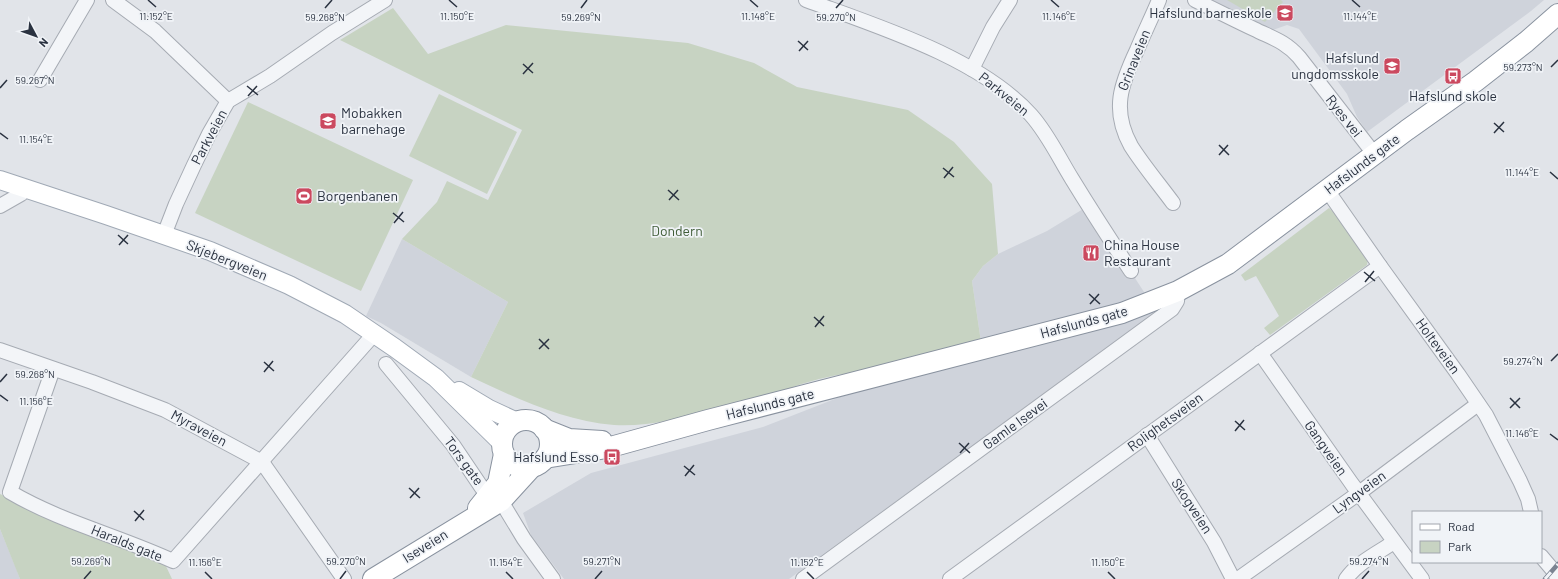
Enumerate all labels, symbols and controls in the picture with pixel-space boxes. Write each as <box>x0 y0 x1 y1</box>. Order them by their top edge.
school or university icon: Hafslund barneskole <box>1275 3 1295 23</box>
place label: Hafslund barneskole <box>1149 4 1272 21</box>
text: 11.152°E <box>139 10 173 22</box>
text: 11.150°E <box>440 10 474 22</box>
text: 11.148°E <box>741 10 775 22</box>
text: 11.146°E <box>1042 10 1076 22</box>
text: 11.144°E <box>1343 10 1377 22</box>
text: 59.268°N <box>305 11 345 23</box>
text: 59.269°N <box>561 11 601 23</box>
text: 59.270°N <box>816 11 856 23</box>
north arrow <box>16 16 56 56</box>
street label: Grinaveien <box>1114 27 1153 93</box>
text: N <box>37 36 51 50</box>
place label: Hafslund ungdomsskole <box>1291 49 1379 82</box>
school or university icon: Hafslund ungdomsskole <box>1382 56 1402 76</box>
text: 59.273°N <box>1504 61 1542 73</box>
bus stop icon: Hafslund skole <box>1443 66 1463 86</box>
street label: Parkveien <box>976 68 1033 119</box>
text: 59.267°N <box>16 74 54 86</box>
place label: Hafslund skole <box>1409 87 1497 104</box>
street label: Ryes vei <box>1323 91 1366 140</box>
place label: Mobakken barnehage <box>341 104 405 137</box>
street label: Parkveien <box>187 106 230 167</box>
school or university icon: Mobakken barnehage <box>318 111 338 131</box>
street label: Hafslunds gate <box>1321 130 1403 197</box>
text: 11.154°E <box>19 133 53 145</box>
text: 11.144°E <box>1505 166 1539 178</box>
sports icon: Borgenbanen <box>294 186 314 206</box>
place label: Borgenbanen <box>317 187 398 204</box>
park label: Dondern <box>651 222 703 239</box>
street label: Skjebergveien <box>184 236 270 284</box>
place label: China House Restaurant <box>1104 236 1180 269</box>
restaurant icon: China House Restaurant <box>1081 243 1101 263</box>
street label: Hafslunds gate <box>1038 302 1130 341</box>
street label: Holteveien <box>1413 315 1464 377</box>
text: 59.274°N <box>1503 355 1543 367</box>
text: 59.268°N <box>15 368 55 380</box>
street label: Hafslunds gate <box>724 384 816 423</box>
street label: Rolighetsveien <box>1124 389 1206 455</box>
street label: Gamle Isevei <box>979 394 1050 453</box>
text: 11.156°E <box>19 395 53 407</box>
street label: Myraveien <box>168 406 230 449</box>
street label: Gangveien <box>1301 417 1351 478</box>
text: 11.146°E <box>1505 427 1539 439</box>
street label: Tors gate <box>441 433 488 488</box>
bus stop icon: Hafslund Esso <box>602 447 622 467</box>
place label: Hafslund Esso <box>513 448 599 465</box>
street label: Lyngveien <box>1329 467 1389 517</box>
street label: Skogveien <box>1168 475 1217 537</box>
legend <box>1412 511 1542 563</box>
text: Road <box>1448 519 1475 533</box>
street label: Haralds gate <box>89 520 166 565</box>
street label: Iseveien <box>399 525 450 566</box>
text: Park <box>1448 539 1472 553</box>
text: 59.269°N <box>71 555 111 567</box>
text: 59.270°N <box>326 555 366 567</box>
text: 59.271°N <box>583 555 621 567</box>
text: 59.274°N <box>1349 555 1389 567</box>
text: 11.156°E <box>188 556 222 568</box>
text: 11.154°E <box>489 556 523 568</box>
text: 11.152°E <box>790 556 824 568</box>
text: 11.150°E <box>1091 556 1125 568</box>

